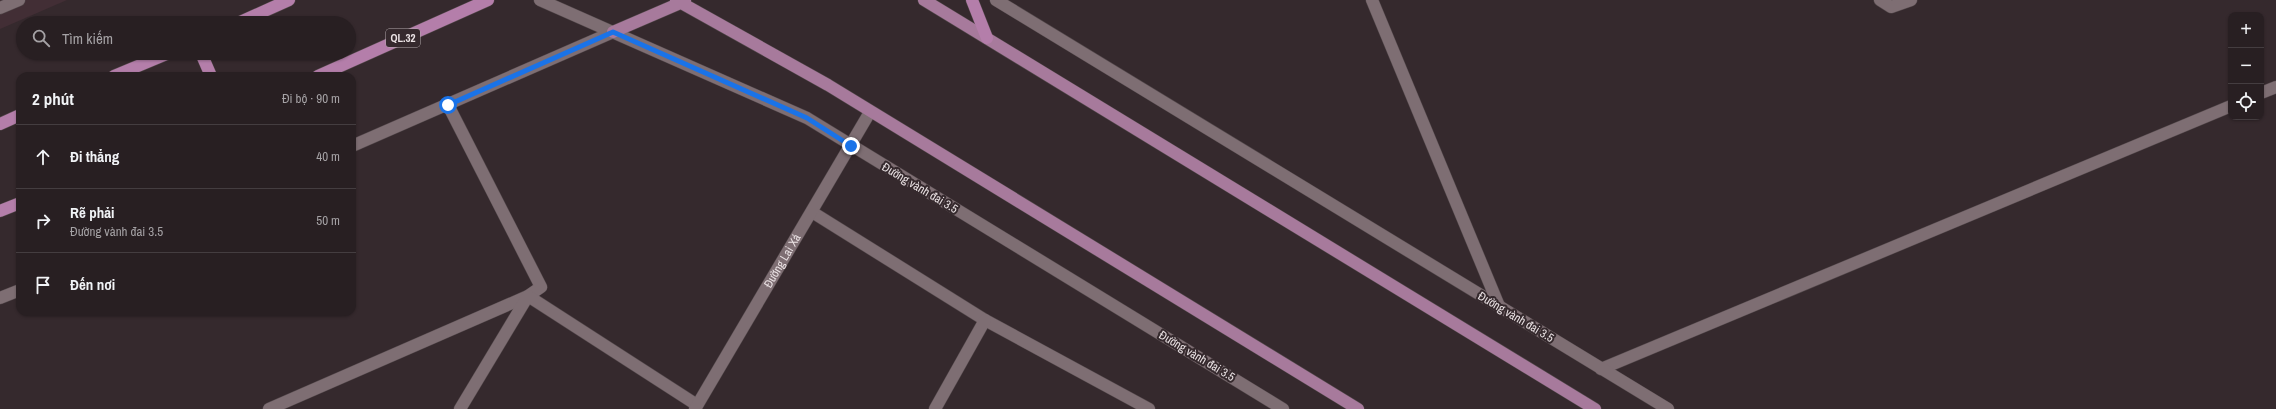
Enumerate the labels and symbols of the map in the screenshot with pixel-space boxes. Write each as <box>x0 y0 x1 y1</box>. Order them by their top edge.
road number: QL.32 <box>386 29 420 47</box>
route start <box>439 96 457 114</box>
route end <box>842 137 860 155</box>
street label: Đường vành đai 3.5 <box>879 159 961 217</box>
street label: Đường Lai Xá <box>760 230 805 291</box>
street label: Đường vành đai 3.5 <box>1475 288 1557 346</box>
street label: Đường vành đai 3.5 <box>1156 327 1238 385</box>

